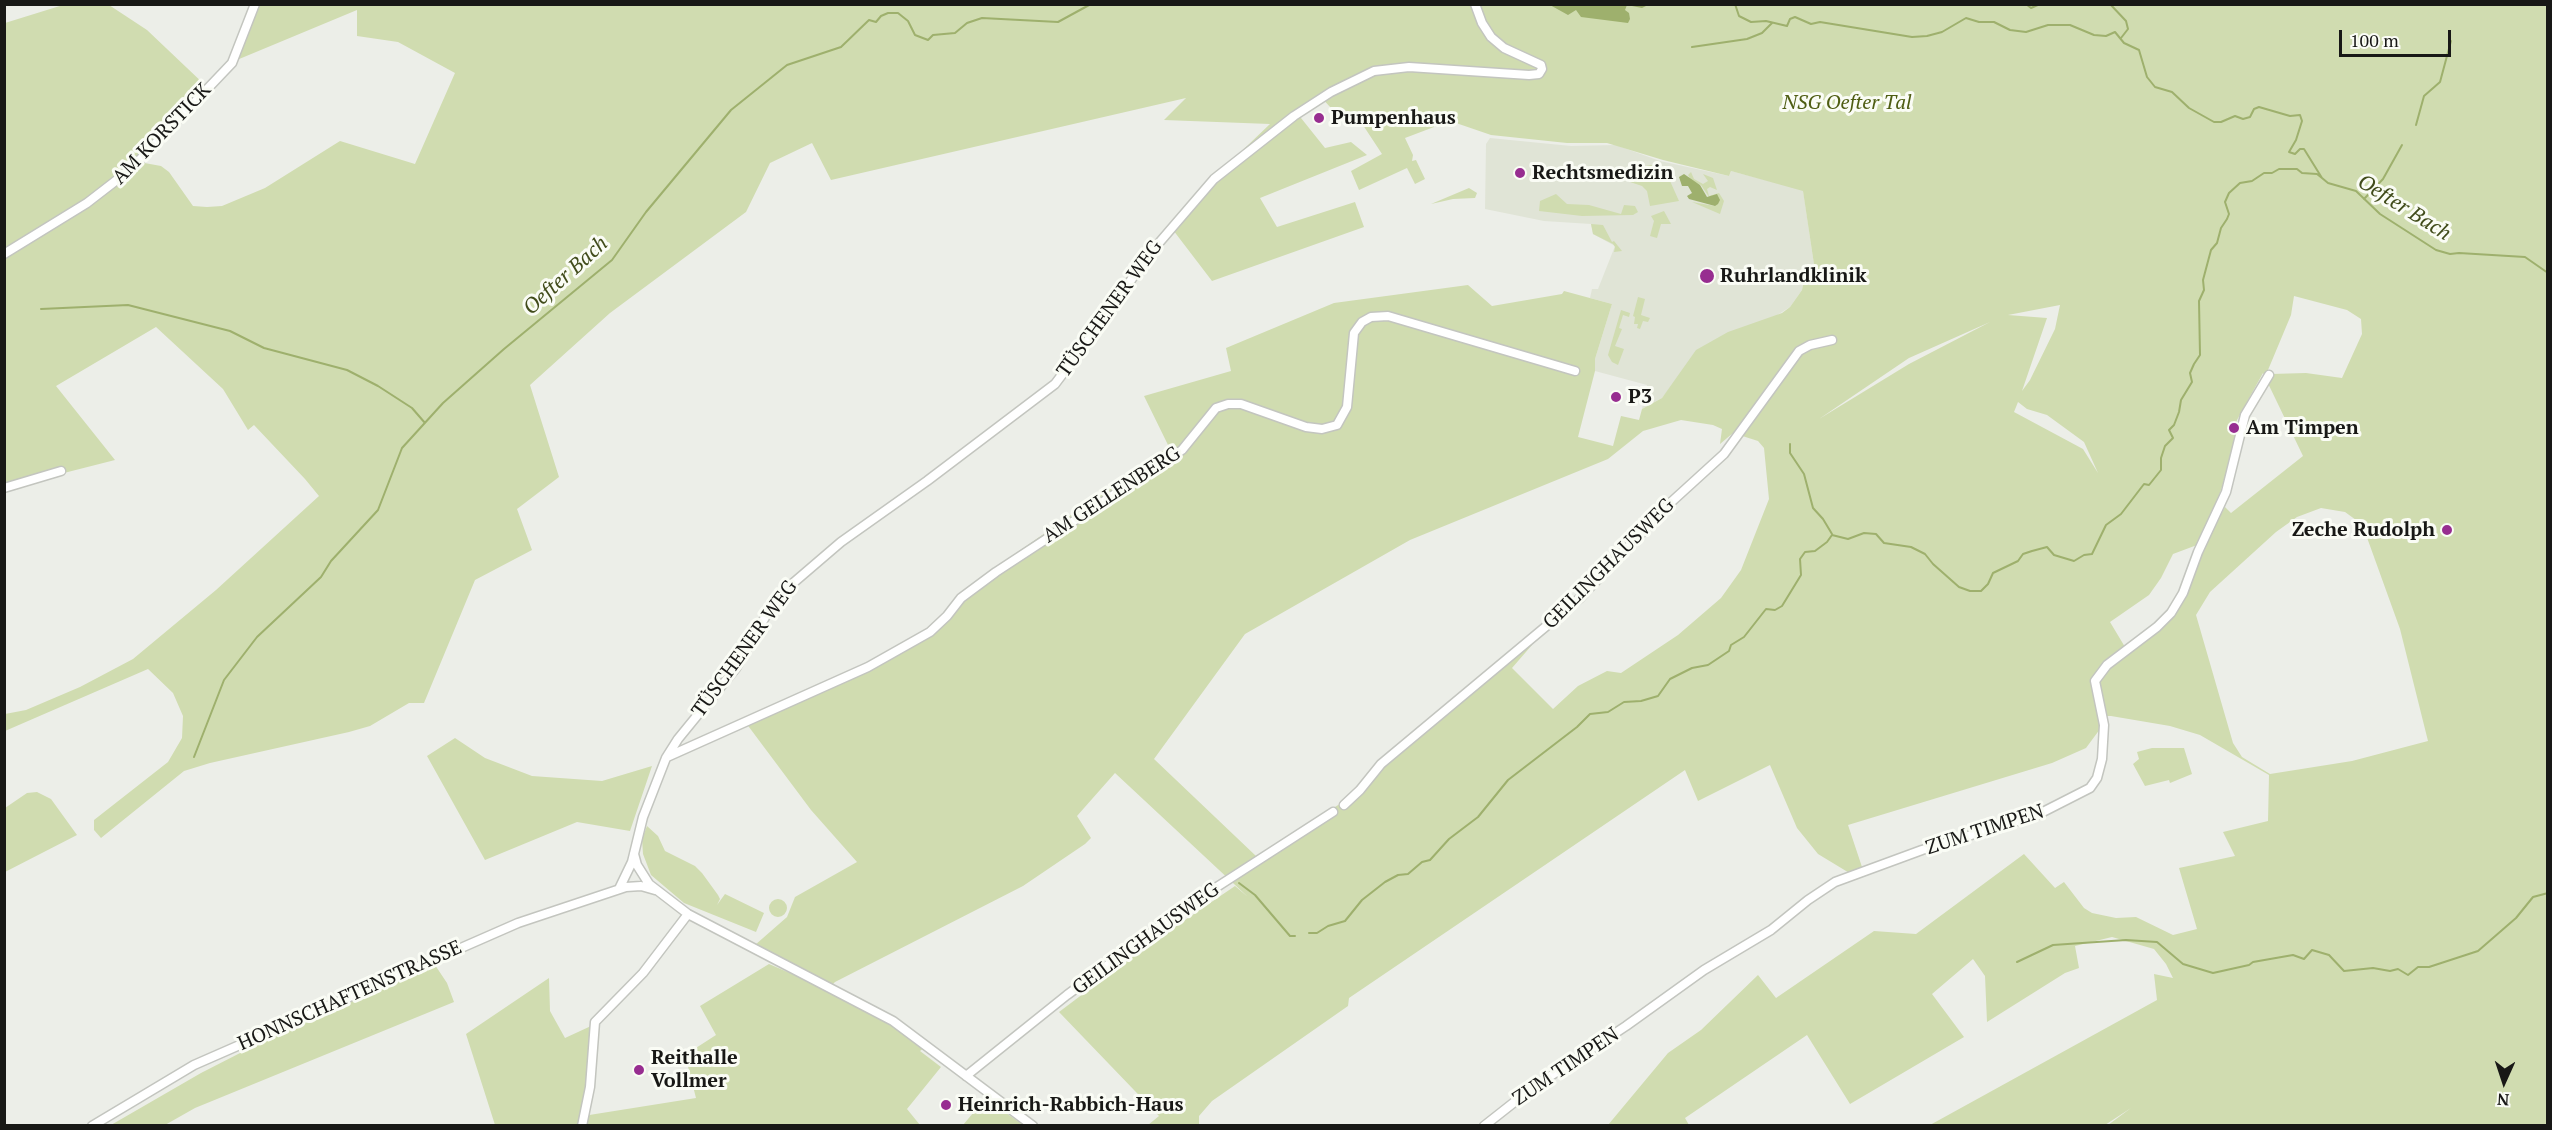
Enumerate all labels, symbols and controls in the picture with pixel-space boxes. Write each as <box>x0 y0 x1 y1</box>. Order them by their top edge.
scale bar <box>2342 18 2454 56</box>
text: 100 m <box>2350 28 2399 52</box>
street label: AM KORSTICK <box>108 78 216 190</box>
park label: NSG Oefter Tal <box>1782 91 1912 115</box>
place label: Pumpenhaus <box>1331 106 1456 130</box>
marker: Pumpenhaus <box>1312 111 1326 125</box>
place label: Rechtsmedizin <box>1532 161 1673 185</box>
marker: Rechtsmedizin <box>1513 166 1527 180</box>
water label: Oefter Bach <box>2353 169 2455 247</box>
water label: Oefter Bach <box>518 231 614 321</box>
street label: TÜSCHENER WEG <box>1052 236 1168 382</box>
place label: Ruhrlandklinik <box>1720 264 1867 288</box>
marker: Ruhrlandklinik <box>1698 267 1716 285</box>
place label: P3 <box>1628 385 1652 409</box>
marker: P3 <box>1609 390 1623 404</box>
place label: Am Timpen <box>2246 416 2359 440</box>
marker: Am Timpen <box>2227 421 2241 435</box>
street label: AM GELLENBERG <box>1039 442 1185 548</box>
street label: GEILINGHAUSWEG <box>1539 494 1679 634</box>
place label: Zeche Rudolph <box>2292 518 2435 542</box>
marker: Zeche Rudolph <box>2440 523 2454 537</box>
street label: TÜSCHENER WEG <box>687 576 803 722</box>
street label: ZUM TIMPEN <box>1923 800 2047 860</box>
street label: GEILINGHAUSWEG <box>1068 878 1224 1000</box>
street label: HONNSCHAFTENSTRASSE <box>234 936 466 1056</box>
street label: ZUM TIMPEN <box>1508 1023 1624 1111</box>
place label: Reithalle Vollmer <box>651 1046 738 1093</box>
north arrow <box>2474 1052 2534 1112</box>
marker: Reithalle Vollmer <box>632 1063 646 1077</box>
text: N <box>2496 1089 2510 1111</box>
place label: Heinrich-Rabbich-Haus <box>958 1093 1184 1117</box>
marker: Heinrich-Rabbich-Haus <box>939 1098 953 1112</box>

